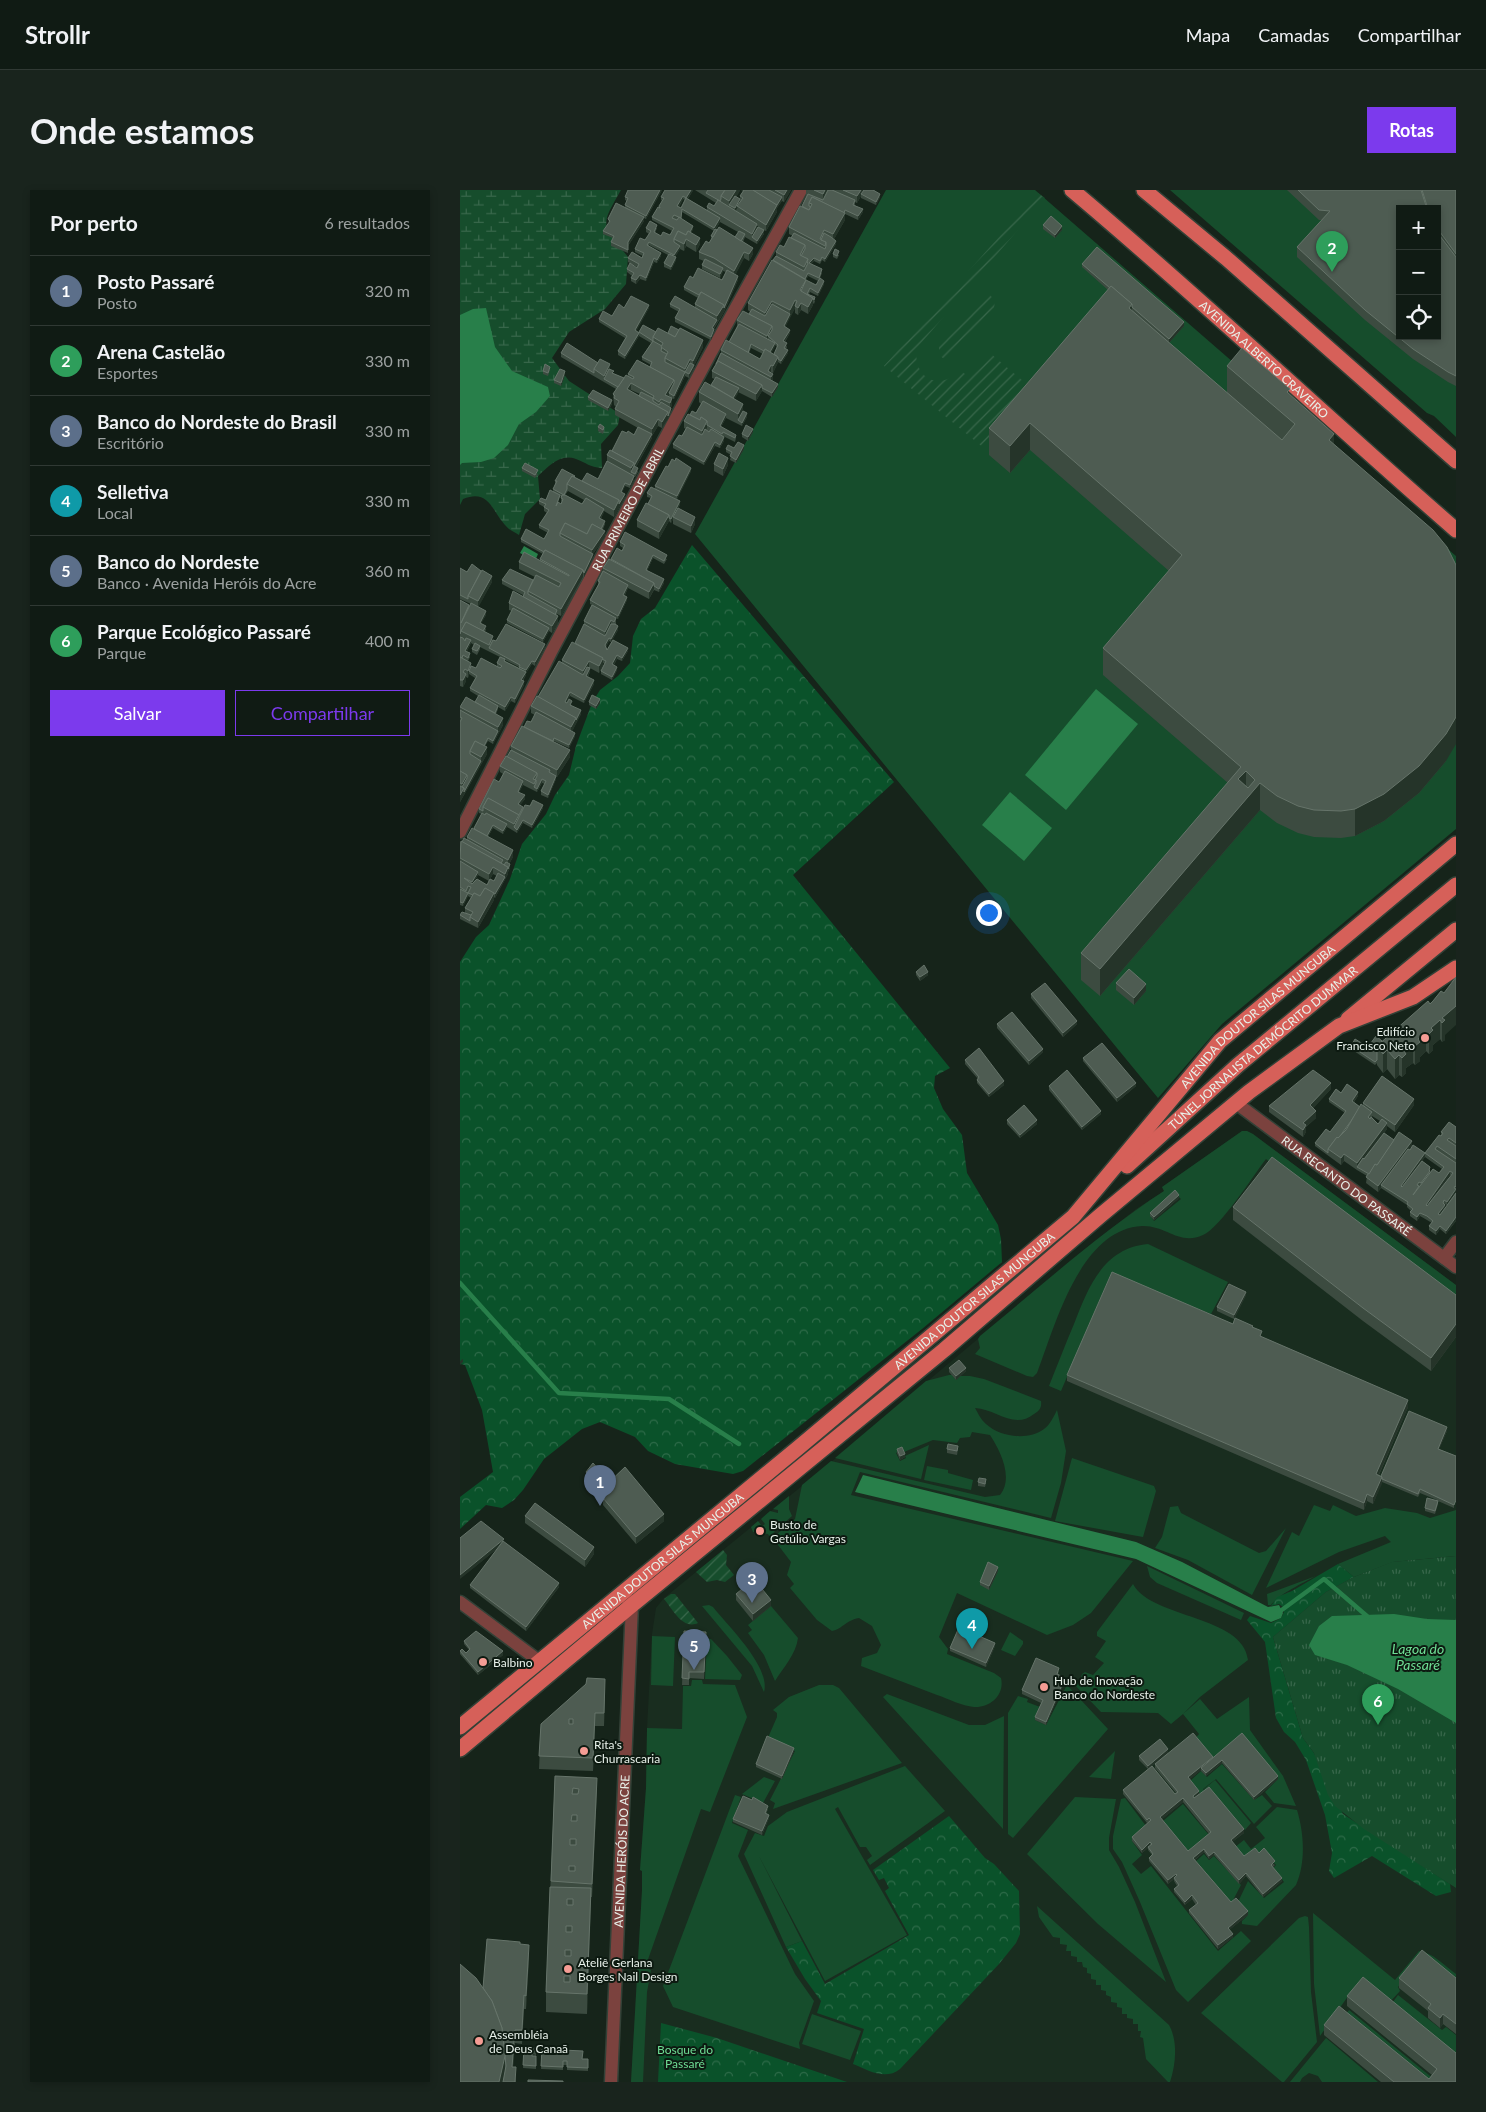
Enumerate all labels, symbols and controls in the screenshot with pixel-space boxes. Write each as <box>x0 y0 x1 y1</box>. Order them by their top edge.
text: Strollr <box>25 20 90 49</box>
text: Mapa <box>1186 24 1230 46</box>
text: Camadas <box>1258 24 1330 46</box>
text: Compartilhar <box>1358 24 1461 46</box>
button: Rotas <box>1367 107 1456 153</box>
text: Onde estamos <box>30 109 254 151</box>
map controls <box>1396 205 1441 340</box>
button: + <box>1396 205 1441 250</box>
text: Por perto <box>50 210 138 235</box>
text: 6 resultados <box>324 213 410 232</box>
pin: 2 <box>1316 231 1348 272</box>
button: − <box>1396 250 1441 295</box>
text: Posto Passaré <box>97 270 215 293</box>
text: 1 <box>61 281 71 300</box>
text: 320 m <box>365 281 410 300</box>
text: Posto <box>97 293 137 312</box>
button: locate <box>1396 295 1441 340</box>
street label: AVENIDA ALBERTO CRAVEIRO <box>1197 297 1332 421</box>
text: Arena Castelão <box>97 340 225 363</box>
text: 2 <box>61 351 71 370</box>
text: 330 m <box>365 351 410 370</box>
text: Esportes <box>97 363 158 382</box>
text: Banco do Nordeste do Brasil <box>97 410 337 433</box>
text: 3 <box>61 421 71 440</box>
text: 330 m <box>365 421 410 440</box>
text: Escritório <box>97 433 164 452</box>
street label: RUA PRIMEIRO DE ABRIL <box>588 444 667 573</box>
text: Selletiva <box>97 480 169 503</box>
text: 4 <box>61 491 71 510</box>
text: 330 m <box>365 491 410 510</box>
text: Local <box>97 503 133 522</box>
text: Banco do Nordeste <box>97 550 259 573</box>
text: 5 <box>61 561 71 580</box>
text: 360 m <box>365 561 410 580</box>
text: Banco · Avenida Heróis do Acre <box>97 573 317 592</box>
text: Parque Ecológico Passaré <box>97 620 311 643</box>
text: 6 <box>61 631 71 650</box>
text: 400 m <box>365 631 410 650</box>
text: Parque <box>97 643 146 662</box>
button: Salvar <box>50 690 225 736</box>
button: Compartilhar <box>235 690 410 736</box>
your location <box>976 900 1002 926</box>
street label: AVENIDA DOUTOR SILAS MUNGUBA <box>1177 940 1338 1091</box>
street label: TÚNEL JORNALISTA DEMÓCRITO DUMMAR <box>1165 962 1360 1133</box>
place label: Edifício Francisco Neto <box>1336 1024 1415 1053</box>
marker: Edifício Francisco Neto <box>1419 1032 1431 1044</box>
street label: RUA RECANTO DO PASSARÉ <box>1279 1132 1414 1239</box>
street label: AVENIDA DOUTOR SILAS MUNGUBA <box>890 1228 1058 1372</box>
pin: 1 <box>584 1465 616 1506</box>
street label: AVENIDA DOUTOR SILAS MUNGUBA <box>578 1488 747 1631</box>
place label: Busto de Getúlio Vargas <box>770 1517 846 1546</box>
marker: Busto de Getúlio Vargas <box>754 1525 766 1537</box>
pin: 3 <box>736 1562 768 1603</box>
pin: 4 <box>956 1608 988 1649</box>
pin: 5 <box>678 1629 710 1670</box>
water label: Lagoa do Passaré <box>1392 1640 1444 1673</box>
place label: Balbino <box>493 1655 533 1670</box>
marker: Balbino <box>477 1656 489 1668</box>
place label: Hub de Inovação Banco do Nordeste <box>1054 1673 1155 1702</box>
marker: Hub de Inovação Banco do Nordeste <box>1038 1681 1050 1693</box>
pin: 6 <box>1362 1684 1394 1725</box>
place label: Rita's Churrascaria <box>594 1737 660 1766</box>
marker: Rita's Churrascaria <box>578 1745 590 1757</box>
street label: AVENIDA HERÓIS DO ACRE <box>610 1775 632 1928</box>
place label: Ateliê Gerlana Borges Nail Design <box>578 1955 678 1984</box>
marker: Ateliê Gerlana Borges Nail Design <box>562 1963 574 1975</box>
place label: Assembléia de Deus Canaã <box>489 2027 568 2056</box>
marker: Assembléia de Deus Canaã <box>473 2035 485 2047</box>
park label: Bosque do Passaré <box>657 2042 713 2071</box>

